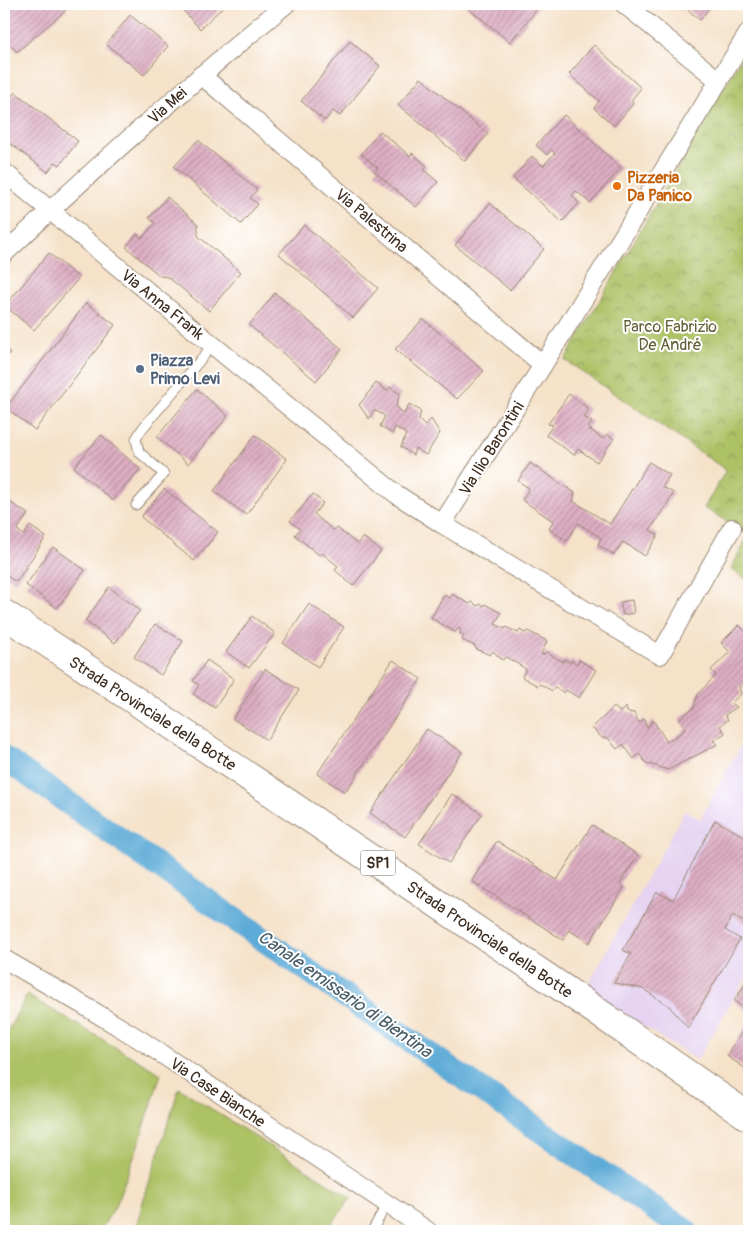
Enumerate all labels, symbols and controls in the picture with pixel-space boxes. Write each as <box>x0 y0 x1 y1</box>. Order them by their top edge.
street label: Via Mei <box>144 83 191 128</box>
place label: Pizzeria Da Panico <box>627 168 692 206</box>
marker: Pizzeria Da Panico <box>611 180 623 192</box>
street label: Via Palestrina <box>331 184 412 257</box>
street label: Via Anna Frank <box>117 265 208 344</box>
park label: Parco Fabrizio De André <box>623 317 717 355</box>
place label: Piazza Primo Levi <box>150 351 220 389</box>
marker: Piazza Primo Levi <box>134 363 146 375</box>
street label: Via Ilio Barontini <box>455 398 529 499</box>
street label: Strada Provinciale della Botte <box>65 652 240 776</box>
road number: SP1 <box>360 850 396 876</box>
street label: Strada Provinciale della Botte <box>403 877 576 1003</box>
water label: Canale emissario di Bientina <box>253 926 437 1064</box>
street label: Via Case Bianche <box>166 1054 269 1132</box>

